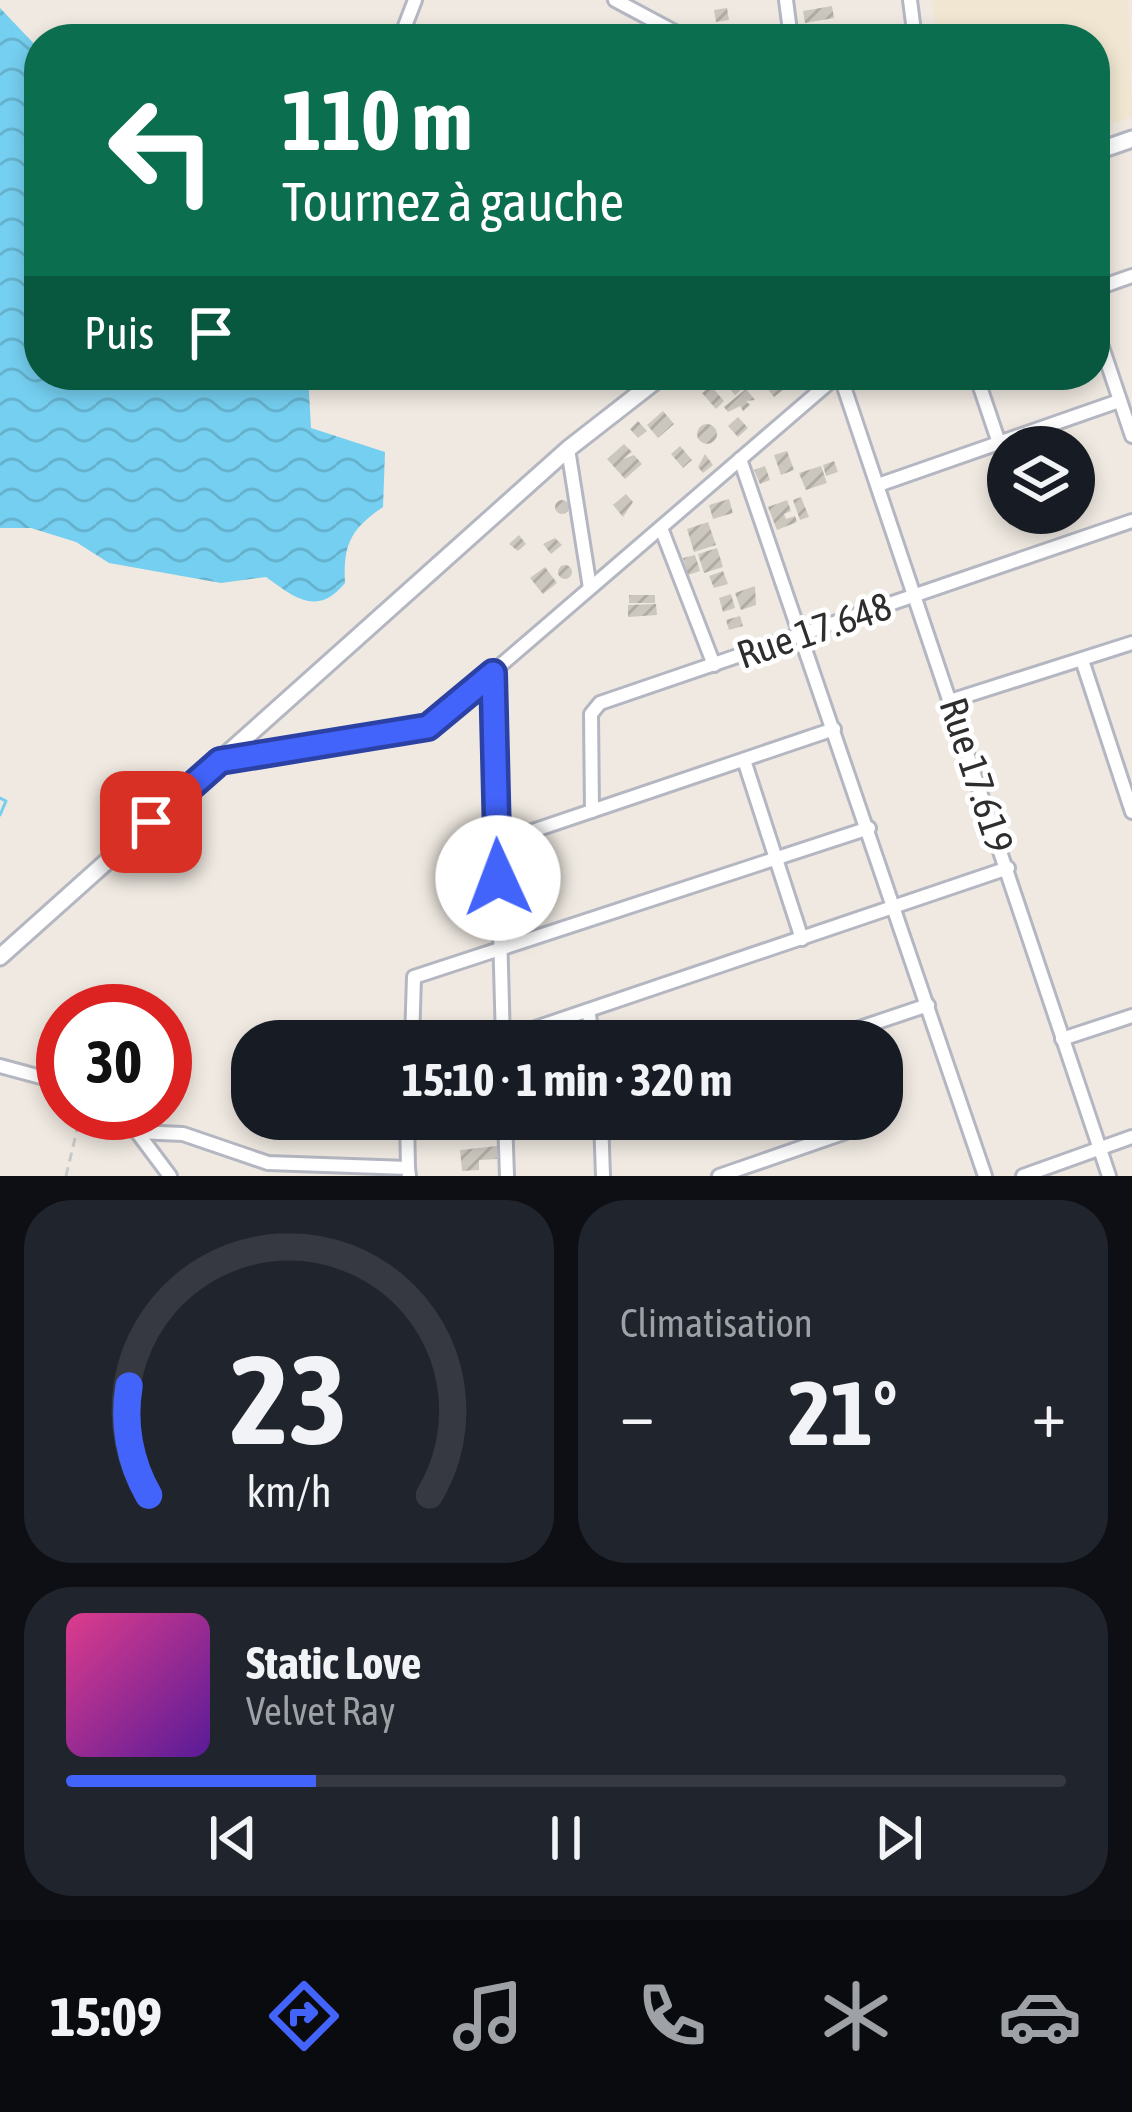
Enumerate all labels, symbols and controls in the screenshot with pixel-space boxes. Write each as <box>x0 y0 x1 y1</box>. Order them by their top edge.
icon: left <box>84 72 240 228</box>
text: 110 m <box>282 72 472 168</box>
text: Tournez à gauche <box>282 171 624 232</box>
icon: arrive <box>178 300 244 366</box>
text: Puis <box>84 307 154 359</box>
map controls <box>987 426 1095 534</box>
button: layers <box>987 426 1095 534</box>
street label: Rue 17.648 <box>731 583 897 677</box>
street label: Rue 17.619 <box>931 692 1023 858</box>
pin <box>100 771 202 873</box>
icon: arrive <box>118 789 184 855</box>
position arrow <box>435 815 561 941</box>
speed limit sign: 30 <box>36 984 192 1140</box>
text: 15:10 · 1 min · 320 m <box>402 1054 732 1106</box>
text: Climatisation <box>620 1301 813 1345</box>
text: 23 <box>230 1327 348 1470</box>
text: 21° <box>788 1361 898 1464</box>
text: − <box>620 1375 654 1451</box>
text: + <box>1032 1375 1066 1451</box>
text: km/h <box>246 1466 332 1515</box>
text: Static Love <box>246 1637 422 1689</box>
text: Velvet Ray <box>246 1689 395 1733</box>
icon: previous <box>200 1805 266 1871</box>
icon: pause <box>533 1805 599 1871</box>
icon: next <box>866 1805 932 1871</box>
icon: directions <box>262 1974 346 2058</box>
icon: music <box>446 1974 530 2058</box>
icon: phone <box>630 1974 714 2058</box>
icon: climate <box>814 1974 898 2058</box>
icon: car <box>998 1974 1082 2058</box>
text: 15:09 <box>50 1986 162 2047</box>

